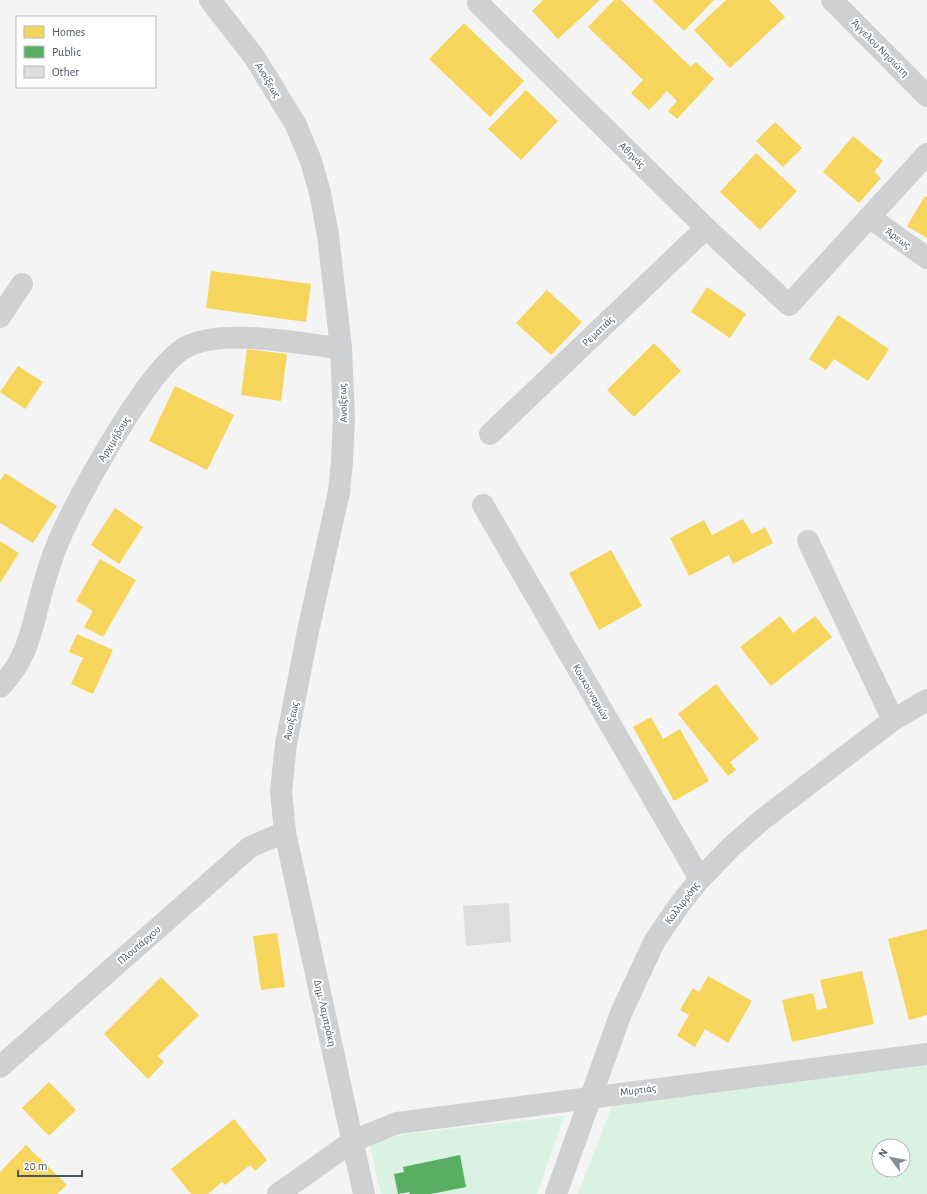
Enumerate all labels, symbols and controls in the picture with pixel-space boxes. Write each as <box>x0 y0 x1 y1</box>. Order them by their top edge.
legend <box>16 16 156 88</box>
street label: Άγγελου Νησιώτη <box>849 17 911 79</box>
text: Homes <box>52 26 85 38</box>
text: Public <box>52 46 81 58</box>
street label: Ανοίξεως <box>253 60 283 100</box>
text: Other <box>52 66 79 78</box>
street label: Αθηνάς <box>617 140 647 170</box>
street label: Άρεως <box>883 225 913 251</box>
street label: Ρεματιάς <box>580 313 616 349</box>
street label: Ανοίξεως <box>337 383 349 423</box>
street label: Αρχιμήδους <box>96 415 132 463</box>
street label: Κουκουναριών <box>571 662 612 722</box>
street label: Ανοίξεως <box>282 701 300 741</box>
street label: Καλλιρρόης <box>663 880 701 926</box>
street label: Πλουτάρχου <box>115 923 163 967</box>
street label: Δημ. Λαμπράκη <box>312 979 338 1047</box>
street label: Μυρτιάς <box>619 1082 657 1098</box>
north arrow <box>871 1138 911 1178</box>
text: N <box>876 1147 890 1159</box>
scale bar <box>18 1152 82 1178</box>
text: 20 m <box>24 1160 47 1172</box>

